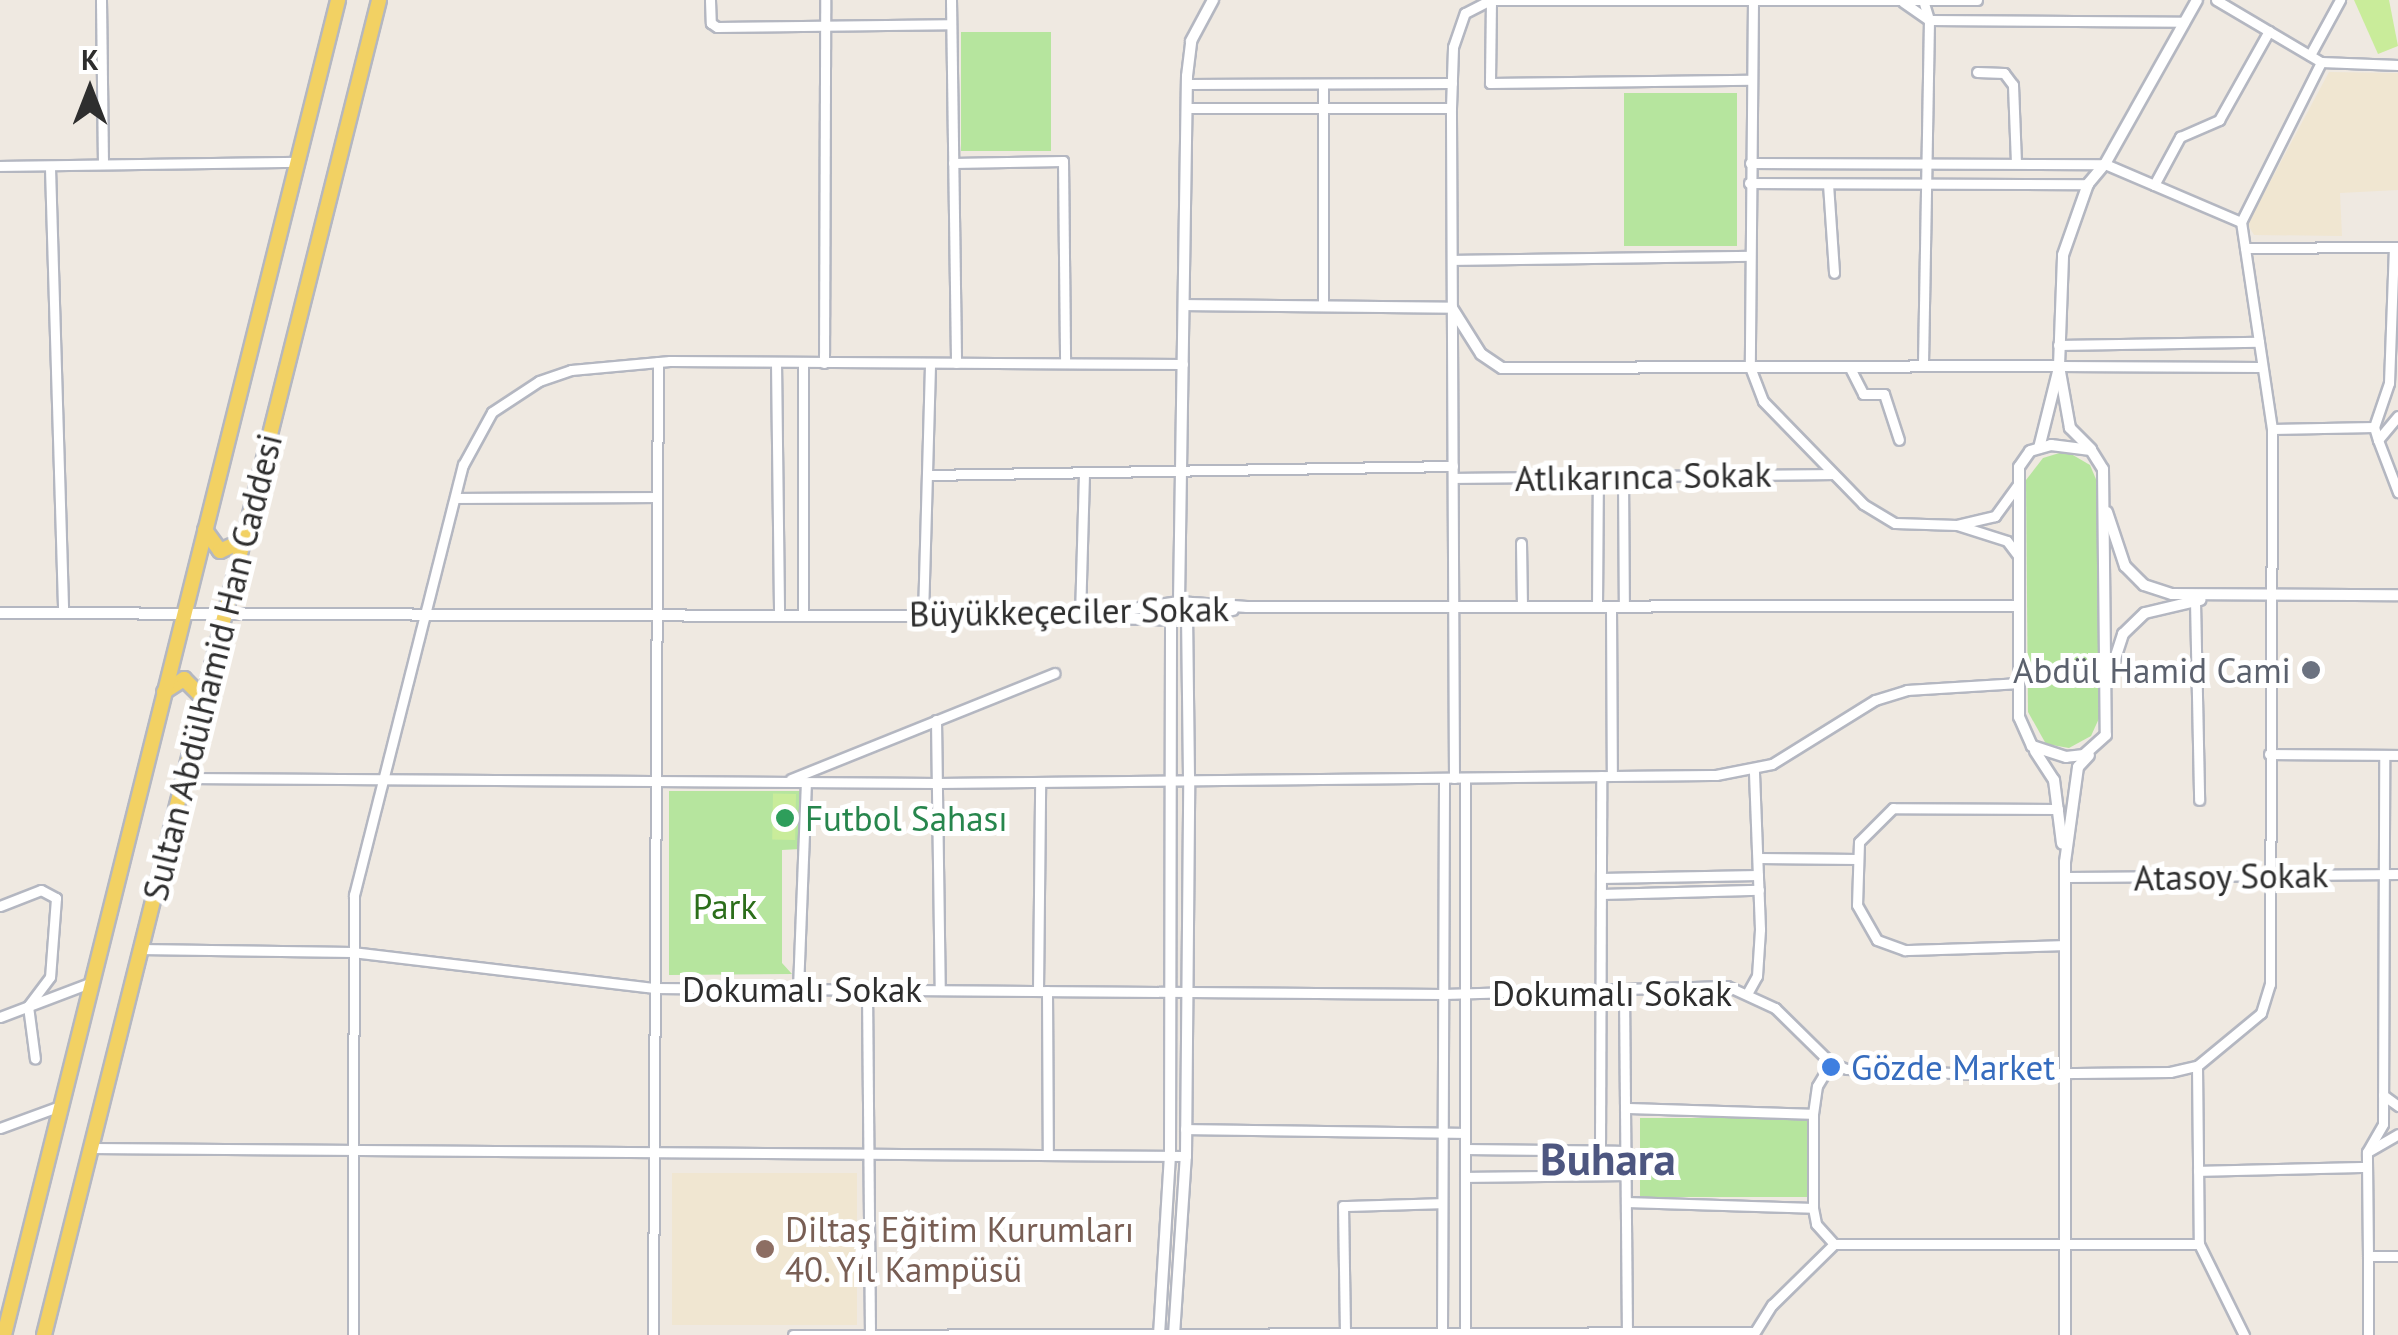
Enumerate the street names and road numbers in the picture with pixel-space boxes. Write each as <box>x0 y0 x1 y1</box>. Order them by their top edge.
street label: Sultan Abdülhamid Han Caddesi <box>133 429 291 905</box>
street label: Atlıkarınca Sokak <box>1514 453 1772 499</box>
street label: Büyükkeçeciler Sokak <box>909 587 1229 635</box>
street label: Atasoy Sokak <box>2133 853 2329 899</box>
street label: Dokumalı Sokak <box>682 968 922 1010</box>
street label: Dokumalı Sokak <box>1492 972 1732 1014</box>

